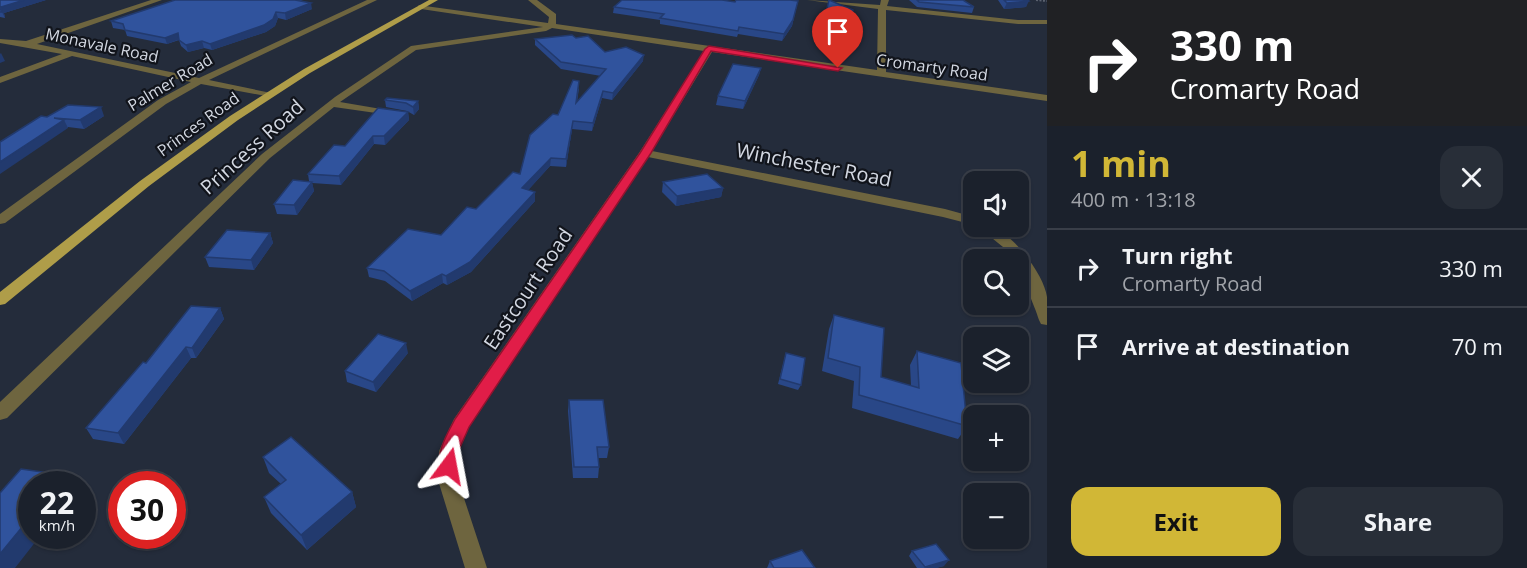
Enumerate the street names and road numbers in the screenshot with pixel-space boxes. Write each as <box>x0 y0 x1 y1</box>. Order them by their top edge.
street label: Monavale Road <box>43 22 161 68</box>
street label: Palmer Road <box>124 48 216 116</box>
street label: Cromarty Road <box>875 48 989 86</box>
street label: Princes Road <box>152 87 244 161</box>
street label: Princess Road <box>194 93 309 200</box>
street label: Winchester Road <box>734 136 894 193</box>
street label: Eastcourt Road <box>477 223 578 355</box>

